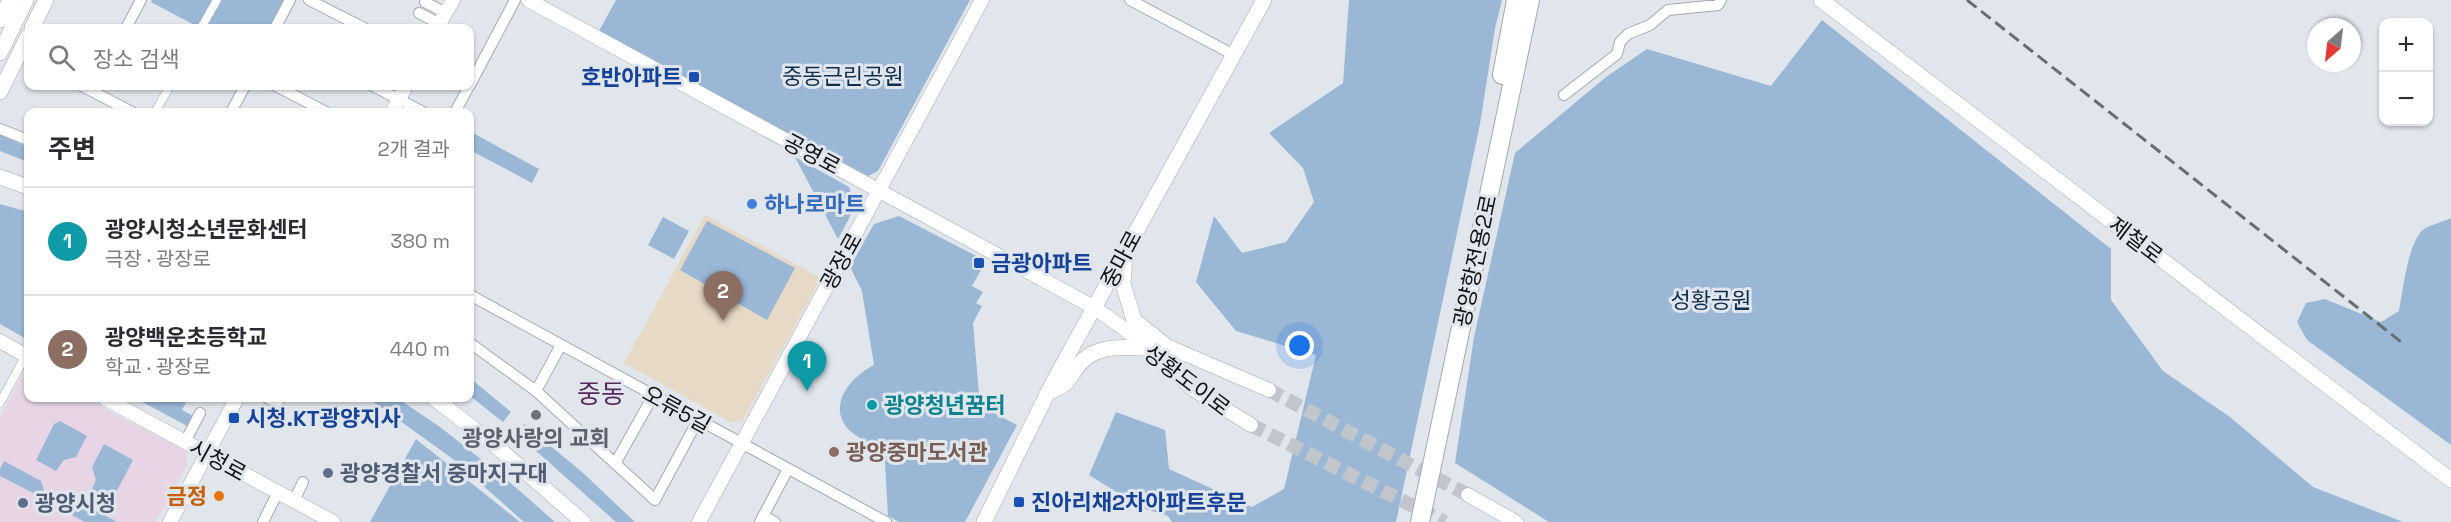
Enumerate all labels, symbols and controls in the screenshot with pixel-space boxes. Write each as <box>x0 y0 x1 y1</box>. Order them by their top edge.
north arrow <box>2307 18 2361 72</box>
map controls <box>2379 18 2433 126</box>
button: + <box>2379 18 2433 72</box>
search box <box>24 24 474 90</box>
icon: search <box>45 41 78 74</box>
text: 장소 검색 <box>93 45 180 73</box>
park label: 중동근린공원 <box>782 62 904 90</box>
place label: 호반아파트 <box>581 63 682 91</box>
marker: 호반아파트 <box>687 70 701 84</box>
button: − <box>2379 72 2433 126</box>
street label: 공영로 <box>779 127 845 181</box>
text: 주변 <box>48 132 96 166</box>
text: 2개 결과 <box>378 136 450 162</box>
place label: 하나로마트 <box>764 190 865 218</box>
street label: 광양항전용2로 <box>1447 192 1503 330</box>
marker: 하나로마트 <box>745 197 759 211</box>
street label: 제철로 <box>2103 211 2169 269</box>
text: 광양시청소년문화센터 <box>105 215 307 243</box>
street label: 중마로 <box>1094 226 1148 292</box>
text: 1 <box>63 228 72 254</box>
text: 380 m <box>390 228 450 254</box>
street label: 광장로 <box>814 228 868 294</box>
text: 극장 · 광장로 <box>105 246 211 272</box>
place label: 금광아파트 <box>991 249 1092 277</box>
marker: 금광아파트 <box>972 256 986 270</box>
pin: 2 <box>704 272 742 321</box>
park label: 성황공원 <box>1671 286 1751 314</box>
text: 광양백운초등학교 <box>105 323 267 351</box>
your location <box>1285 331 1314 360</box>
text: 2 <box>62 336 73 362</box>
text: 440 m <box>390 336 450 362</box>
street label: 성황도이로 <box>1138 338 1236 422</box>
pin: 1 <box>788 342 826 391</box>
text: 학교 · 광장로 <box>105 354 211 380</box>
district label: 중동 <box>577 377 625 411</box>
street label: 오류5길 <box>638 379 716 439</box>
place label: 광양청년꿈터 <box>884 391 1005 419</box>
marker: 광양청년꿈터 <box>865 398 879 412</box>
place label: 시청.KT광양지사 <box>246 404 401 432</box>
marker: 광양사랑의 교회 <box>529 408 543 422</box>
marker: 시청.KT광양지사 <box>227 411 241 425</box>
place label: 광양사랑의 교회 <box>462 424 610 452</box>
street label: 시청로 <box>185 433 251 487</box>
place label: 광양중마도서관 <box>846 438 988 466</box>
marker: 광양중마도서관 <box>827 445 841 459</box>
place label: 광양경찰서 중마지구대 <box>340 459 548 487</box>
marker: 광양경찰서 중마지구대 <box>321 466 335 480</box>
place label: 금정 <box>167 482 207 510</box>
place label: 진아리채2차아파트후문 <box>1031 488 1246 516</box>
place label: 광양시청 <box>35 489 116 517</box>
marker: 금정 <box>212 489 226 503</box>
marker: 진아리채2차아파트후문 <box>1012 495 1026 509</box>
marker: 광양시청 <box>16 496 30 510</box>

